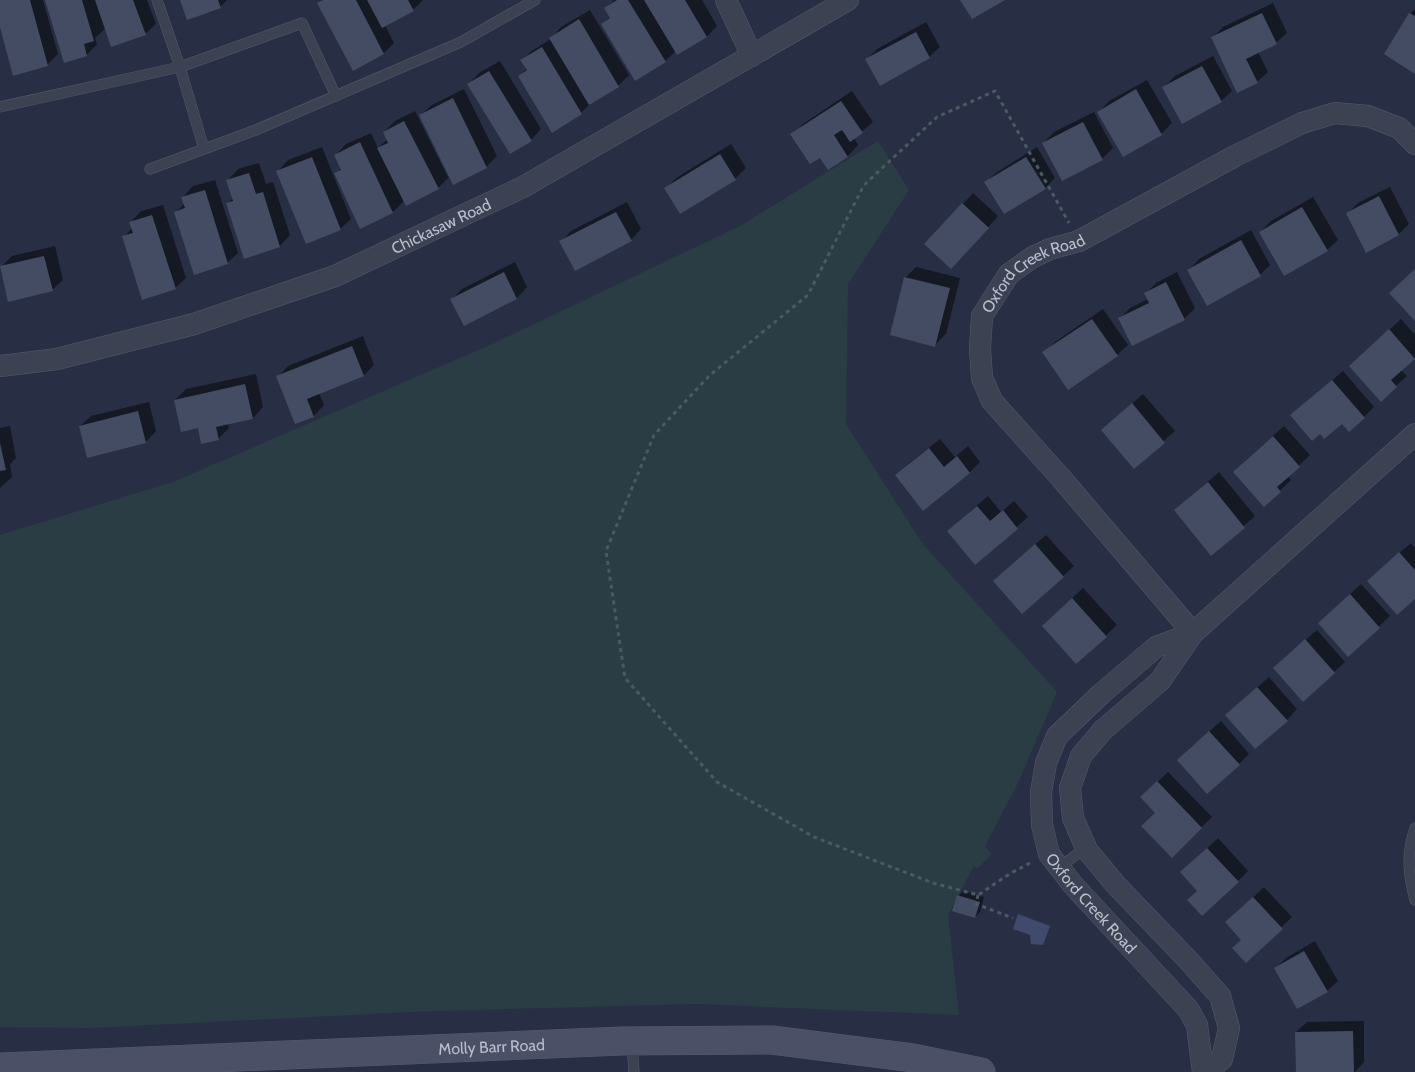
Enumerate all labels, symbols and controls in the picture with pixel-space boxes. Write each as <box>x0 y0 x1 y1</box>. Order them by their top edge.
street label: Chickasaw Road <box>388 194 494 258</box>
street label: Oxford Creek Road <box>977 230 1088 316</box>
street label: Oxford Creek Road <box>1042 849 1141 957</box>
street label: Molly Barr Road <box>438 1035 545 1058</box>

